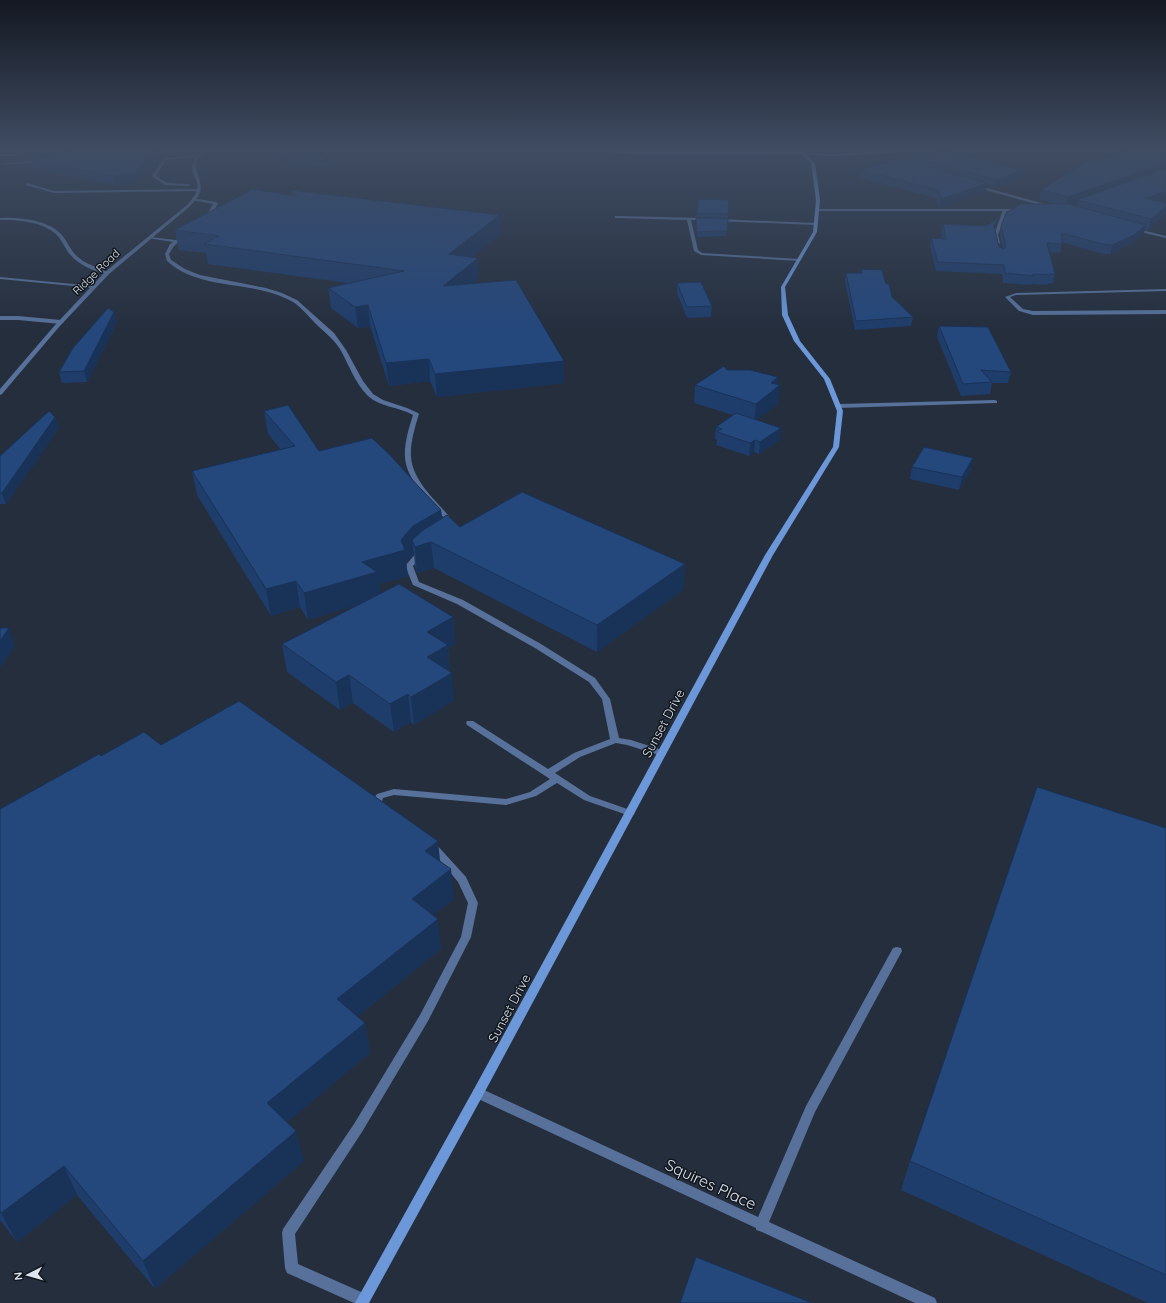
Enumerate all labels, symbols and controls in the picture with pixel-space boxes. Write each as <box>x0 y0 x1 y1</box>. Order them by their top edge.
street label: Ridge Road <box>70 246 122 298</box>
street label: Sunset Drive <box>638 686 688 760</box>
street label: Sunset Drive <box>484 971 534 1045</box>
street label: Squires Place <box>662 1154 760 1214</box>
north arrow <box>8 1255 48 1295</box>
text: N <box>11 1271 25 1281</box>

